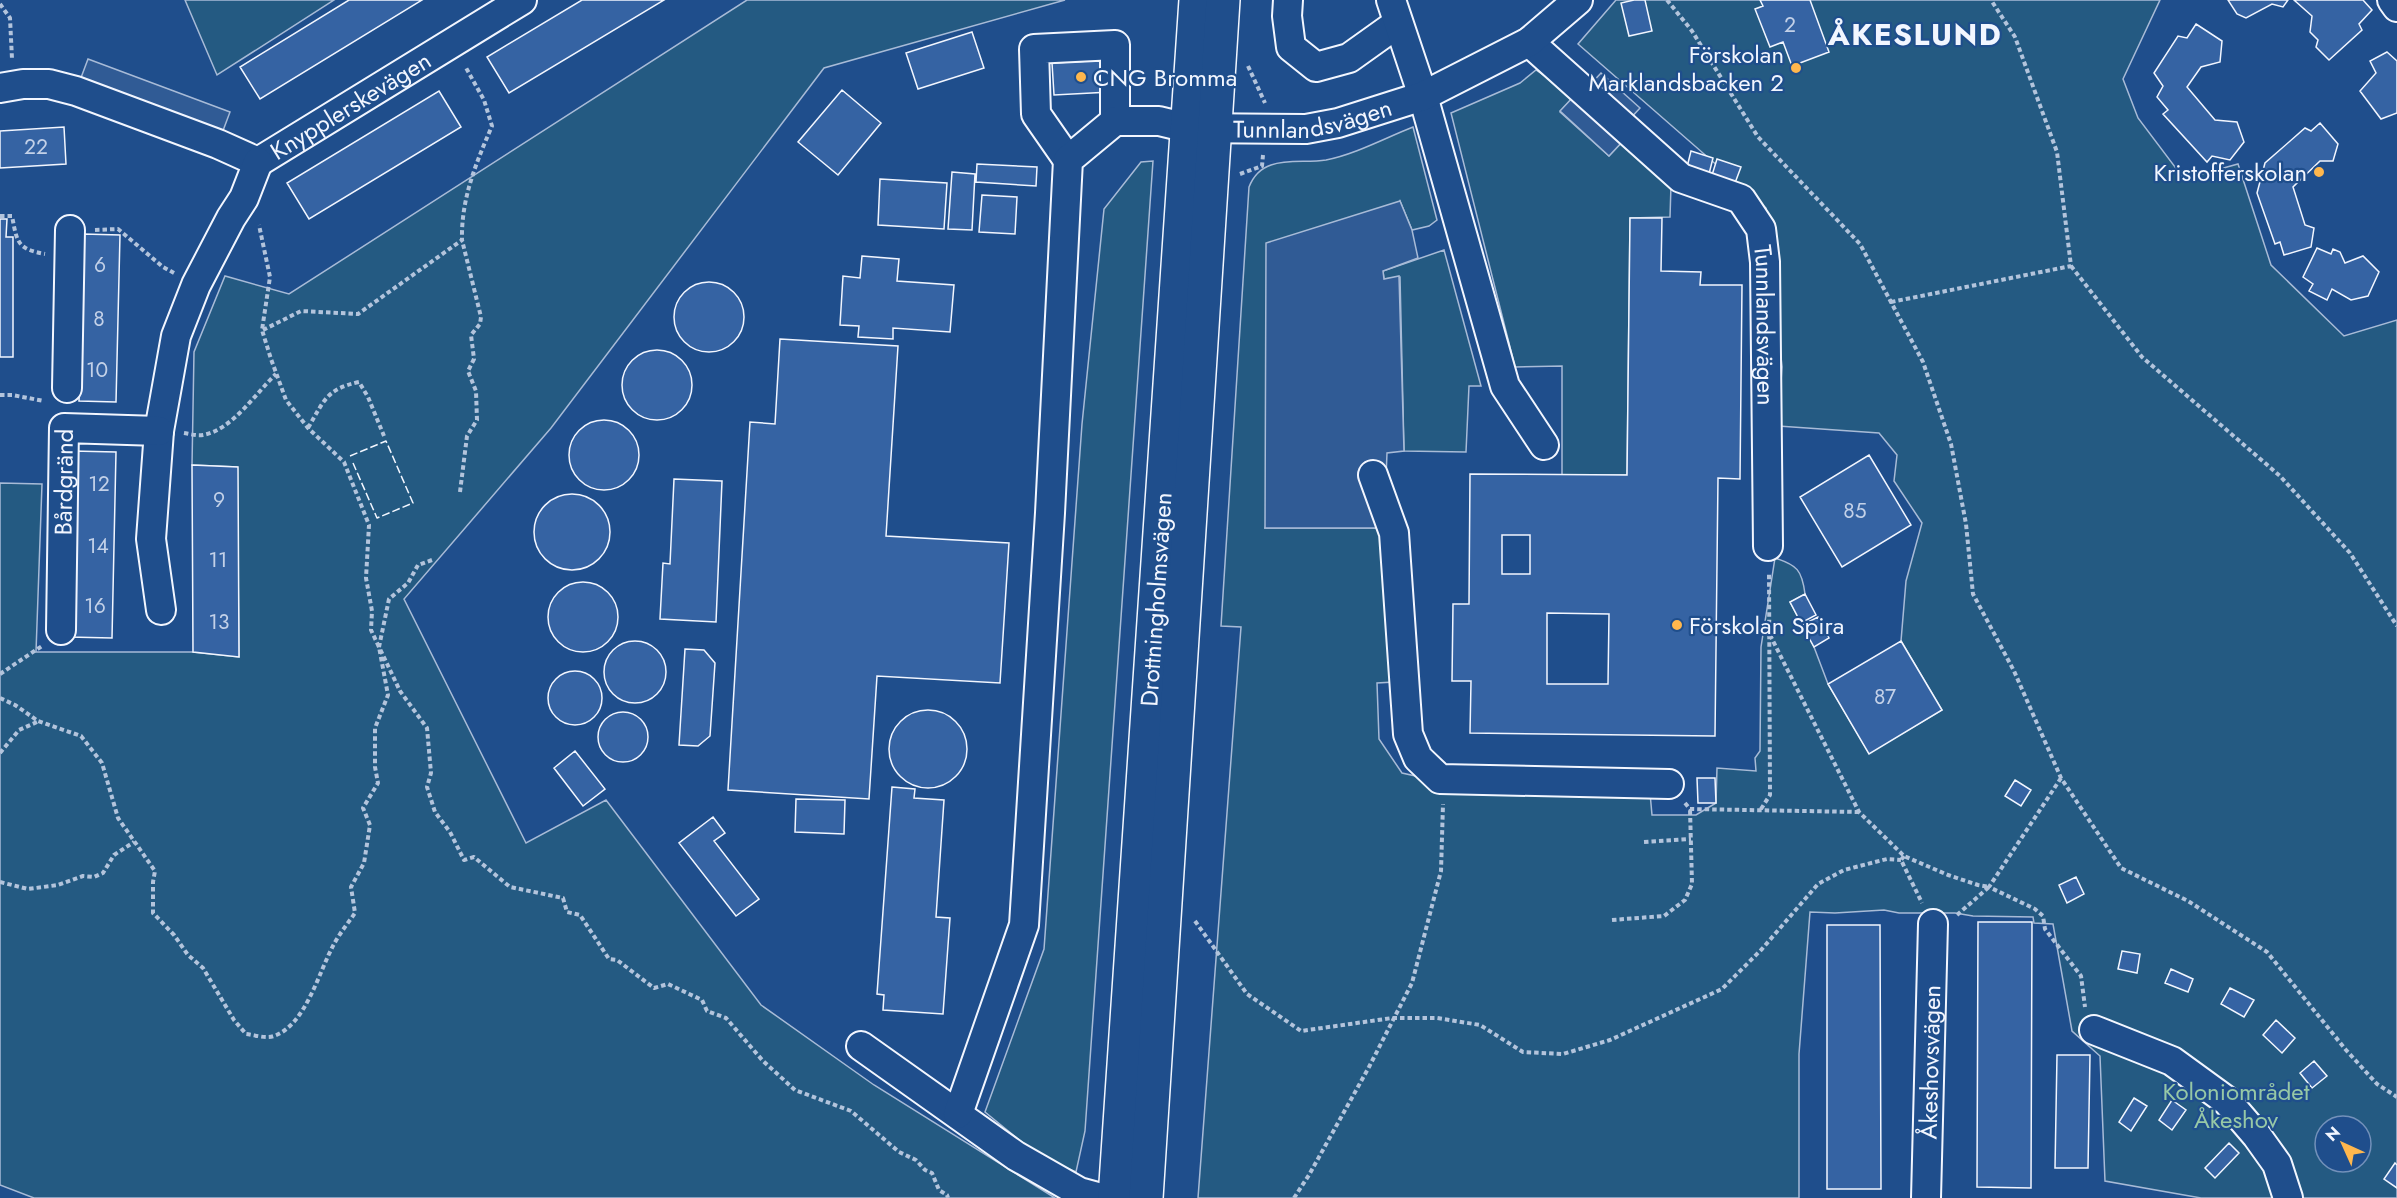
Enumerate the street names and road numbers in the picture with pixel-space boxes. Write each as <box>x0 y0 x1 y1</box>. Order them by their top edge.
street label: Knypplerskevägen <box>263 43 437 168</box>
street label: Tunnlandsvägen <box>1233 90 1396 147</box>
street label: Tunnlandsvägen <box>1746 243 1784 406</box>
street label: Bårdgränd <box>45 428 81 536</box>
street label: Drottningholmsvägen <box>1131 491 1180 708</box>
street label: Åkeshovsvägen <box>1910 984 1949 1140</box>

